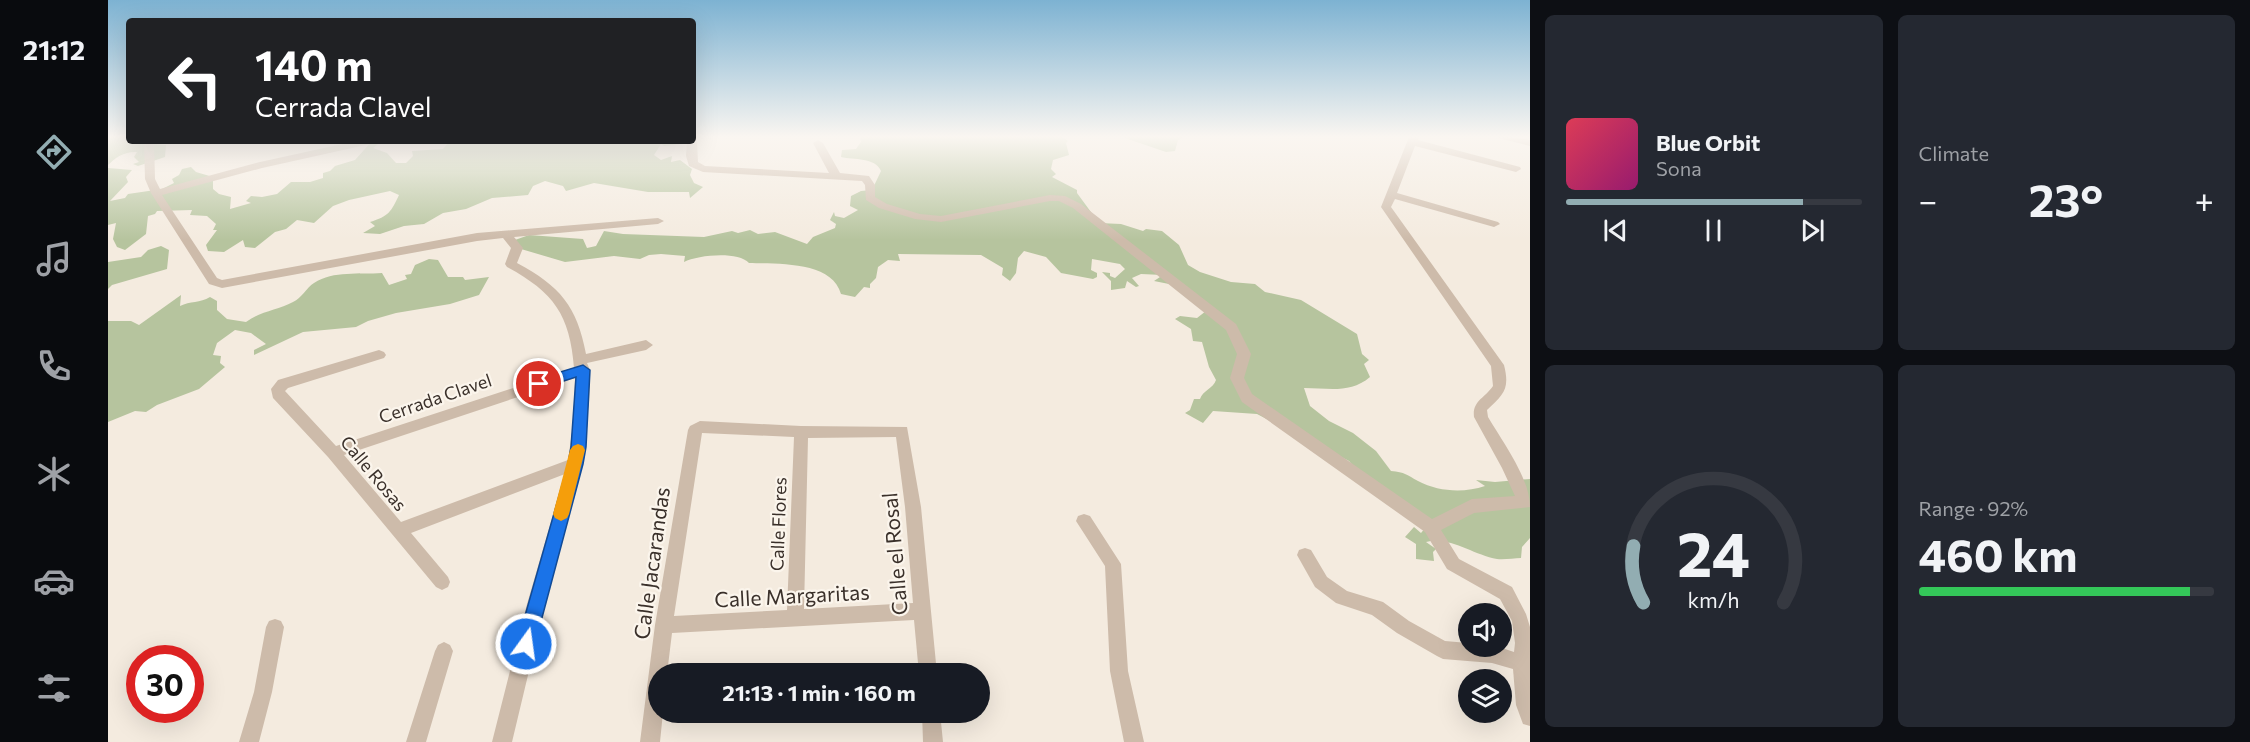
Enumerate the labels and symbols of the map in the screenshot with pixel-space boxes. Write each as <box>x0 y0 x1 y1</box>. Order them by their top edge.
pin <box>513 358 564 409</box>
street label: Cerrada Clavel <box>376 368 494 428</box>
street label: Calle Rosas <box>336 431 412 515</box>
street label: Calle Flores <box>765 477 791 571</box>
street label: Calle Jacarandas <box>628 485 674 641</box>
street label: Calle el Rosal <box>876 492 912 616</box>
street label: Calle Margaritas <box>714 578 870 612</box>
position arrow <box>494 612 558 676</box>
speed limit sign: 30 <box>126 645 204 723</box>

